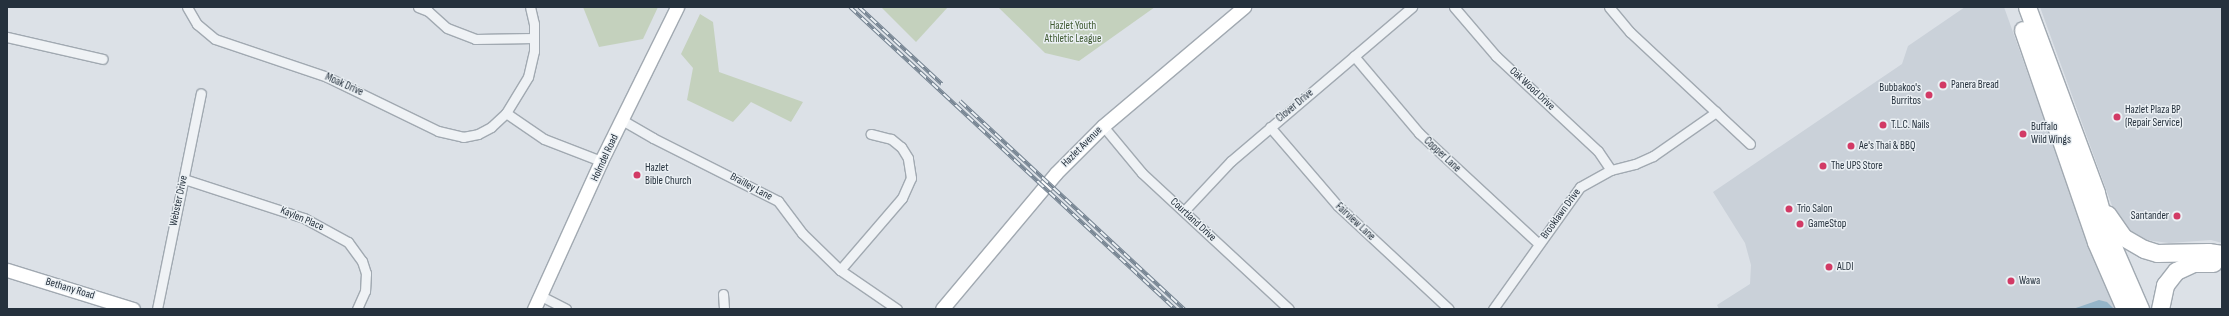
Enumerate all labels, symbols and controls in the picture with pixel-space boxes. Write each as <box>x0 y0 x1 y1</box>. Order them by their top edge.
park label: Hazlet Youth Athletic League <box>1045 20 1101 46</box>
street label: Oak Wood Drive <box>1507 65 1557 113</box>
street label: Moak Drive <box>323 71 365 99</box>
place label: Panera Bread <box>1951 78 1999 92</box>
marker: Panera Bread <box>1938 80 1948 90</box>
place label: Bubbakoo's Burritos <box>1879 82 1921 108</box>
street label: Clover Drive <box>1274 87 1316 125</box>
marker: Bubbakoo's Burritos <box>1924 90 1934 100</box>
place label: Hazlet Plaza BP (Repair Service) <box>2125 104 2182 130</box>
marker: Hazlet Plaza BP (Repair Service) <box>2112 112 2122 122</box>
place label: T.L.C. Nails <box>1891 118 1930 132</box>
marker: T.L.C. Nails <box>1878 120 1888 130</box>
place label: Buffalo Wild Wings <box>2031 121 2071 147</box>
street label: Hazlet Avenue <box>1059 124 1105 170</box>
marker: Buffalo Wild Wings <box>2018 129 2028 139</box>
street label: Holmdel Road <box>588 132 622 184</box>
street label: Copper Lane <box>1421 135 1463 175</box>
place label: Ae's Thai & BBQ <box>1859 139 1915 153</box>
marker: Ae's Thai & BBQ <box>1846 141 1856 151</box>
place label: The UPS Store <box>1831 159 1883 173</box>
marker: The UPS Store <box>1818 161 1828 171</box>
place label: Hazlet Bible Church <box>645 162 691 188</box>
marker: Hazlet Bible Church <box>632 170 642 180</box>
street label: Brailley Lane <box>728 170 774 204</box>
street label: Webster Drive <box>167 174 191 228</box>
street label: Brooklawn Drive <box>1538 186 1584 242</box>
street label: Courtland Drive <box>1167 196 1219 244</box>
street label: Fairview Lane <box>1332 200 1378 244</box>
place label: Trio Salon <box>1797 202 1832 216</box>
street label: Kaylen Place <box>278 204 326 234</box>
marker: Trio Salon <box>1784 204 1794 214</box>
place label: Santander <box>2131 209 2169 223</box>
marker: Santander <box>2172 211 2182 221</box>
place label: GameStop <box>1808 217 1846 231</box>
marker: GameStop <box>1795 219 1805 229</box>
place label: ALDI <box>1837 260 1853 274</box>
marker: ALDI <box>1824 262 1834 272</box>
place label: Wawa <box>2019 274 2040 288</box>
street label: Bethany Road <box>44 275 96 303</box>
marker: Wawa <box>2006 276 2016 286</box>

